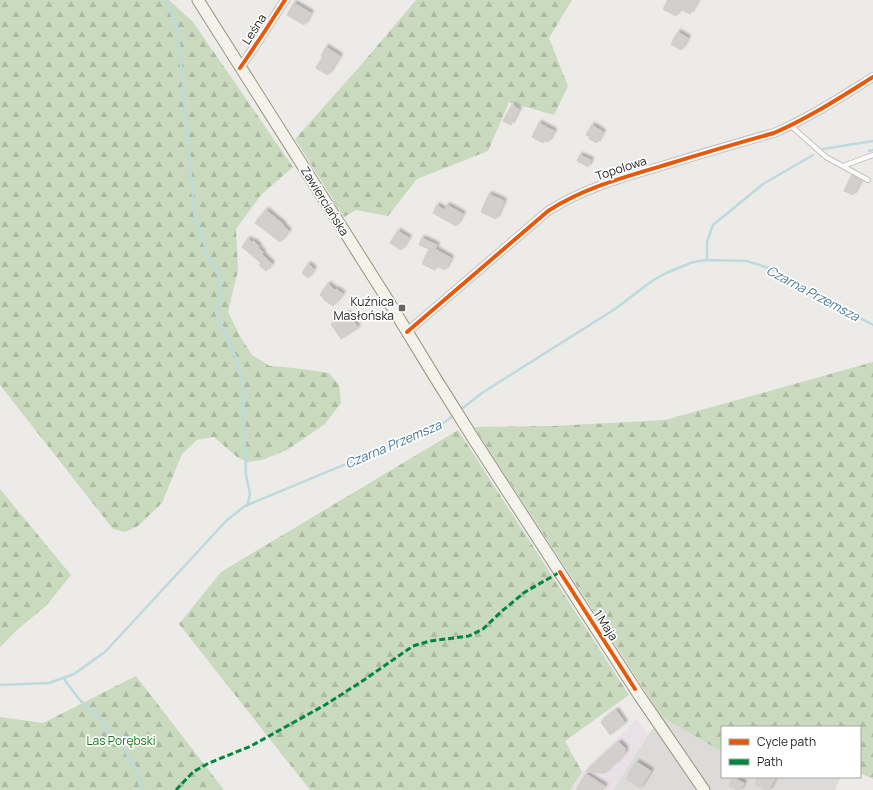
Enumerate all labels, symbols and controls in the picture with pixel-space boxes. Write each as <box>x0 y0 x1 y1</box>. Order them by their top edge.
street label: Leśna <box>238 10 270 48</box>
street label: Topolowa <box>593 152 649 184</box>
street label: Zawierciańska <box>297 163 353 239</box>
water label: Czarna Przemsza <box>763 261 863 326</box>
place label: Kuźnica Masłońska <box>334 293 394 324</box>
marker: Kuźnica Masłońska <box>397 303 407 313</box>
water label: Czarna Przemsza <box>342 415 445 472</box>
street label: 1 Maja <box>590 606 622 644</box>
legend <box>721 726 861 778</box>
park label: Las Porębski <box>86 732 156 749</box>
text: Cycle path <box>757 733 816 750</box>
text: Path <box>757 753 783 770</box>

